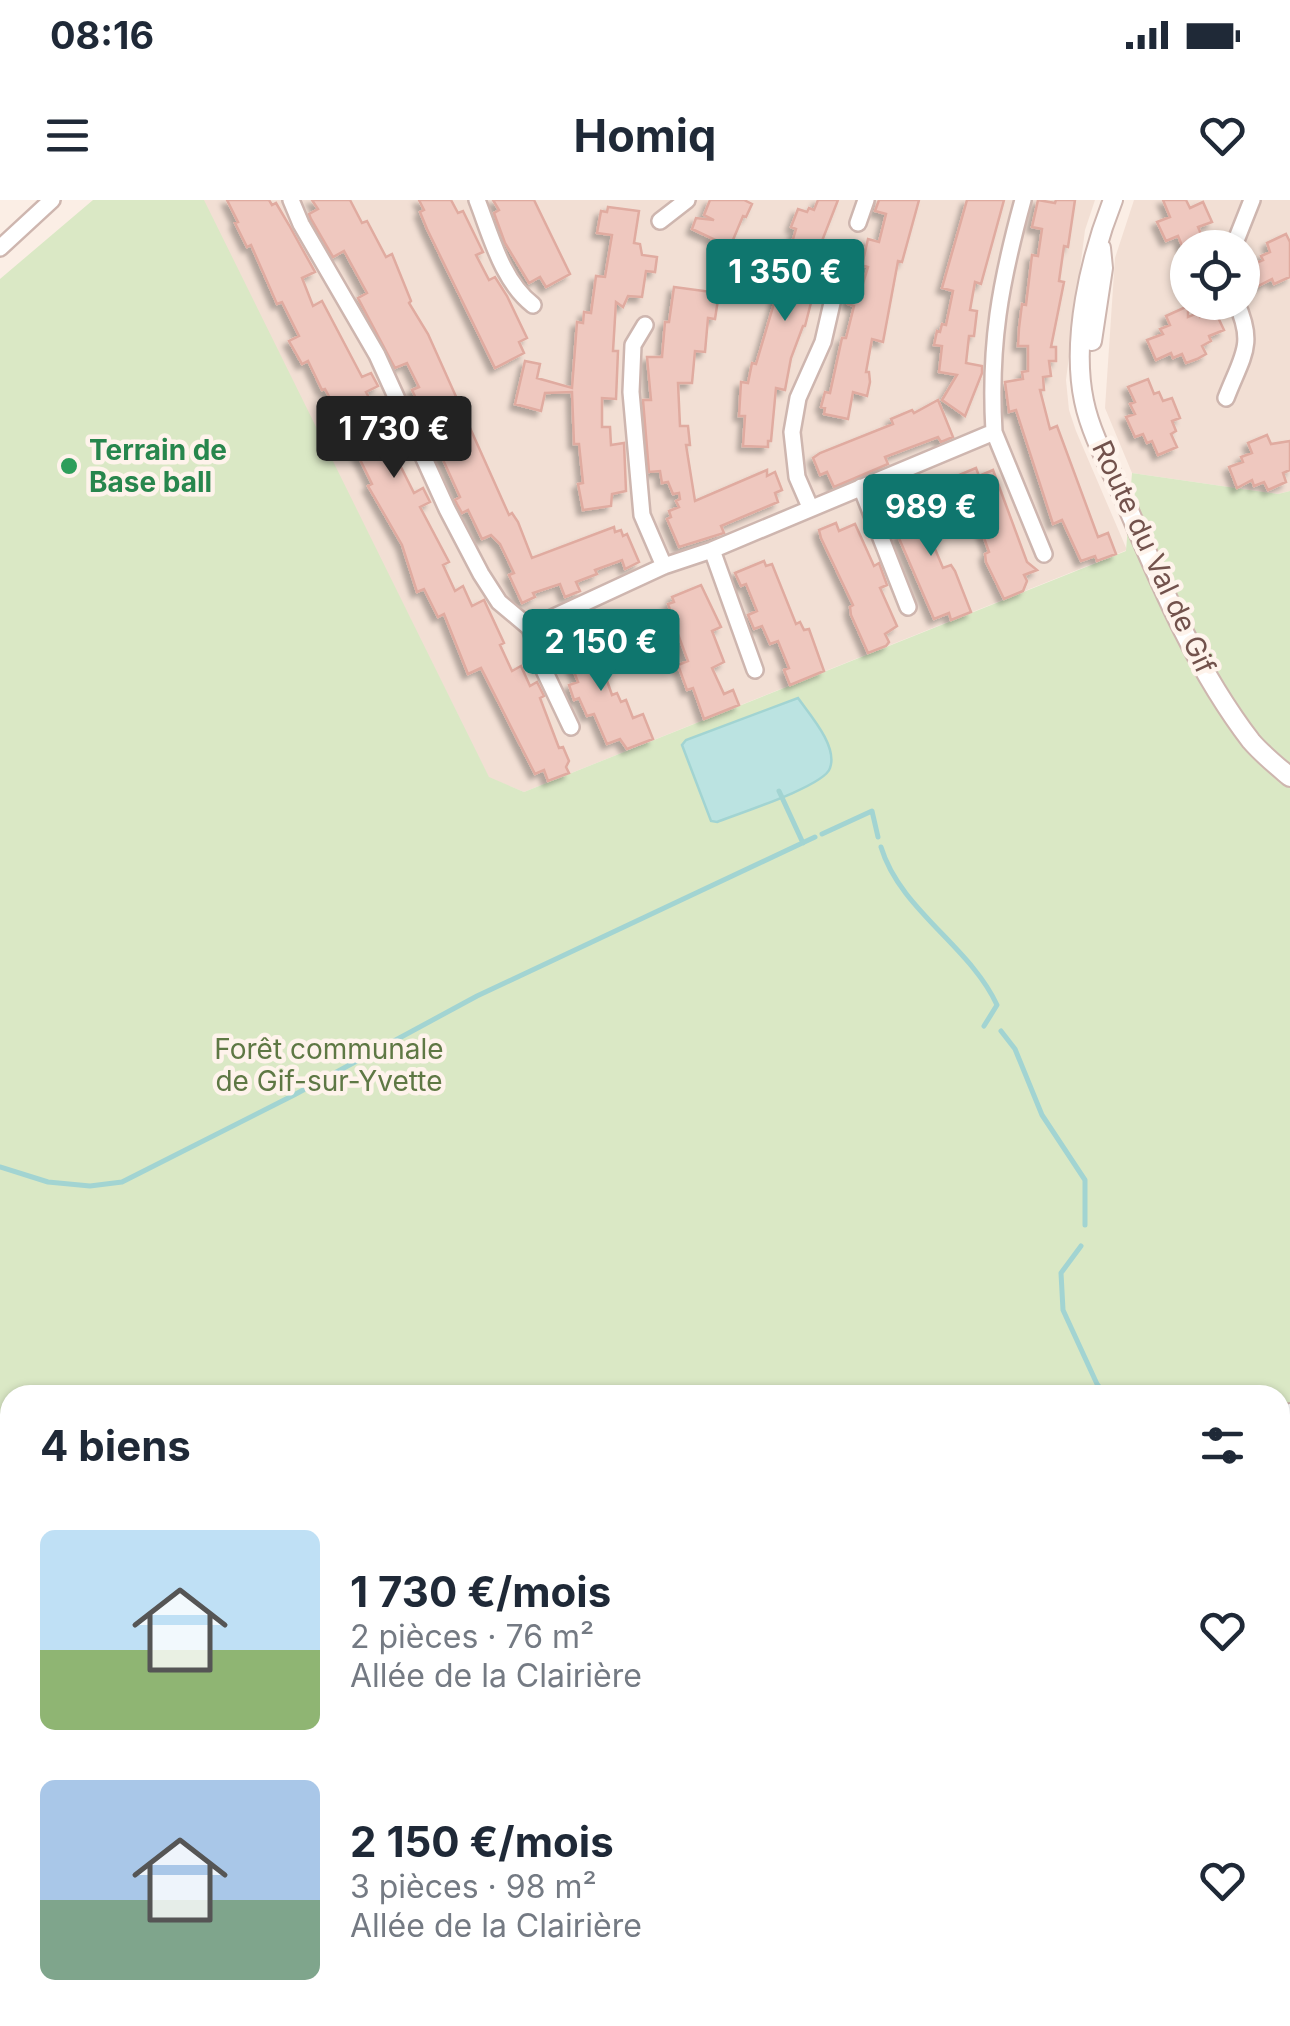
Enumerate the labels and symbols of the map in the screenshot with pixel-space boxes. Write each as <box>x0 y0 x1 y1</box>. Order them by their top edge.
pin: 1 350 € <box>693 239 877 324</box>
pin: 1 730 € <box>302 396 486 481</box>
place label: Terrain de Base ball <box>89 433 227 499</box>
street label: Route du Val de Gif <box>1085 435 1223 679</box>
marker: Terrain de Base ball <box>58 455 80 477</box>
pin: 989 € <box>861 474 1001 559</box>
pin: 2 150 € <box>509 609 693 694</box>
park label: Forêt communale de Gif-sur-Yvette <box>214 1032 444 1098</box>

